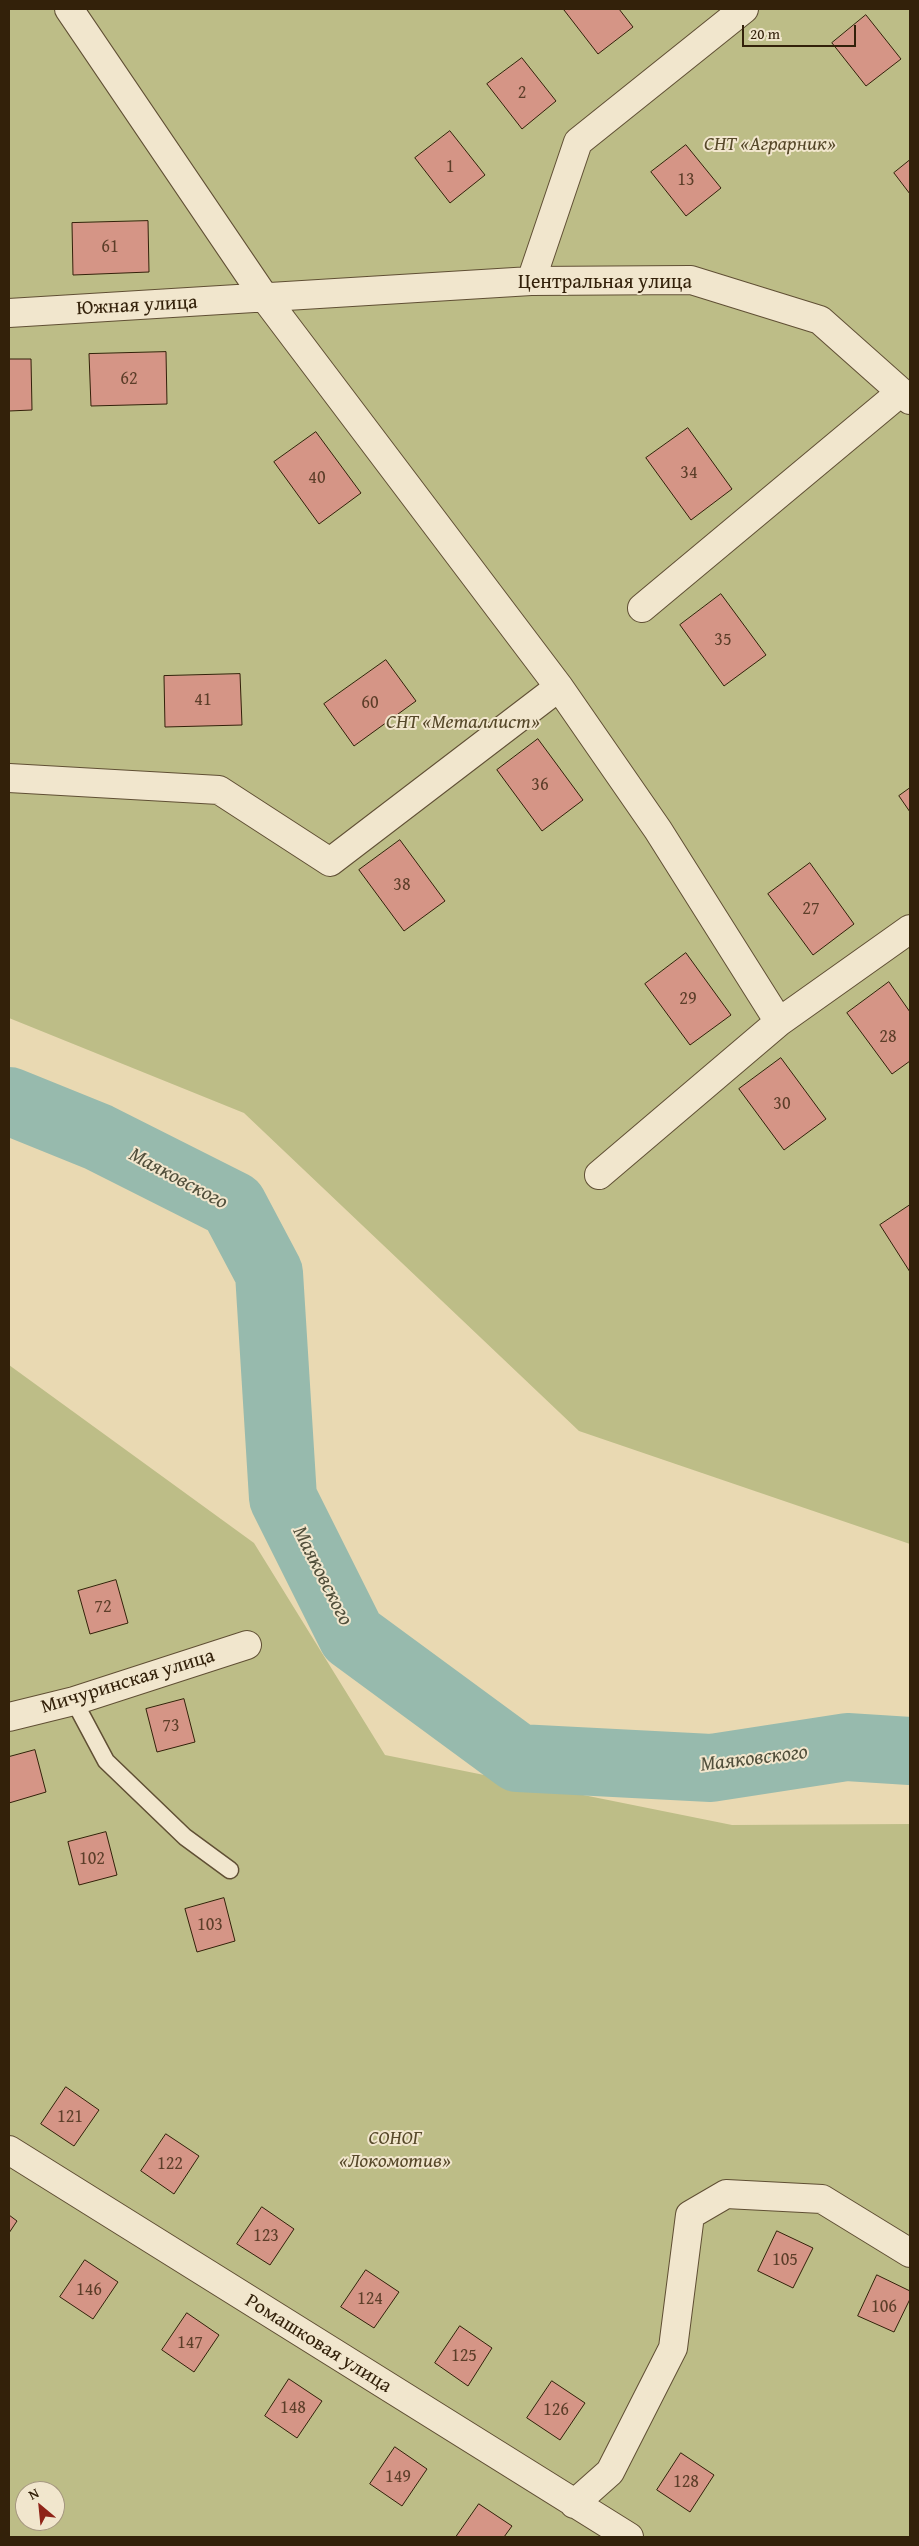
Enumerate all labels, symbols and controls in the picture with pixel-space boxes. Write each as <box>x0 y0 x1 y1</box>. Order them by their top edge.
scale bar <box>744 15 858 47</box>
text: 20 m <box>750 23 780 44</box>
house number: 2 <box>518 82 526 104</box>
park label: СНТ «Аграрник» <box>704 133 836 157</box>
house number: 1 <box>446 156 454 178</box>
house number: 13 <box>677 169 695 191</box>
house number: 61 <box>101 236 119 258</box>
street label: Центральная улица <box>518 271 692 295</box>
street label: Южная улица <box>76 291 198 321</box>
house number: 62 <box>120 368 138 390</box>
house number: 34 <box>680 462 698 484</box>
house number: 40 <box>308 467 326 489</box>
house number: 35 <box>714 629 732 651</box>
house number: 41 <box>194 689 212 711</box>
house number: 60 <box>361 692 379 714</box>
park label: СНТ «Металлист» <box>386 711 540 735</box>
house number: 36 <box>531 774 549 796</box>
house number: 38 <box>393 874 411 896</box>
house number: 27 <box>802 898 820 920</box>
house number: 29 <box>679 988 697 1010</box>
house number: 28 <box>879 1026 897 1048</box>
house number: 30 <box>773 1093 791 1115</box>
water label: Маяковского <box>124 1143 232 1215</box>
water label: Маяковского <box>286 1522 358 1630</box>
house number: 72 <box>94 1596 112 1618</box>
street label: Мичуринская улица <box>38 1644 218 1720</box>
house number: 73 <box>162 1715 180 1737</box>
water label: Маяковского <box>699 1740 809 1778</box>
house number: 102 <box>79 1848 105 1870</box>
house number: 103 <box>197 1914 223 1936</box>
house number: 121 <box>57 2106 83 2128</box>
park label: СОНОГ «Локомотив» <box>339 2127 451 2174</box>
house number: 122 <box>157 2153 183 2175</box>
house number: 123 <box>253 2225 279 2247</box>
house number: 105 <box>772 2249 798 2271</box>
house number: 146 <box>76 2279 102 2301</box>
house number: 124 <box>357 2288 383 2310</box>
street label: Ромашковая улица <box>240 2289 396 2399</box>
house number: 106 <box>871 2296 897 2318</box>
house number: 147 <box>177 2332 203 2354</box>
house number: 125 <box>451 2345 477 2367</box>
house number: 148 <box>280 2397 306 2419</box>
house number: 126 <box>543 2399 569 2421</box>
house number: 149 <box>385 2466 411 2488</box>
house number: 128 <box>673 2471 699 2493</box>
north arrow <box>15 2481 65 2531</box>
text: N <box>25 2483 42 2505</box>

